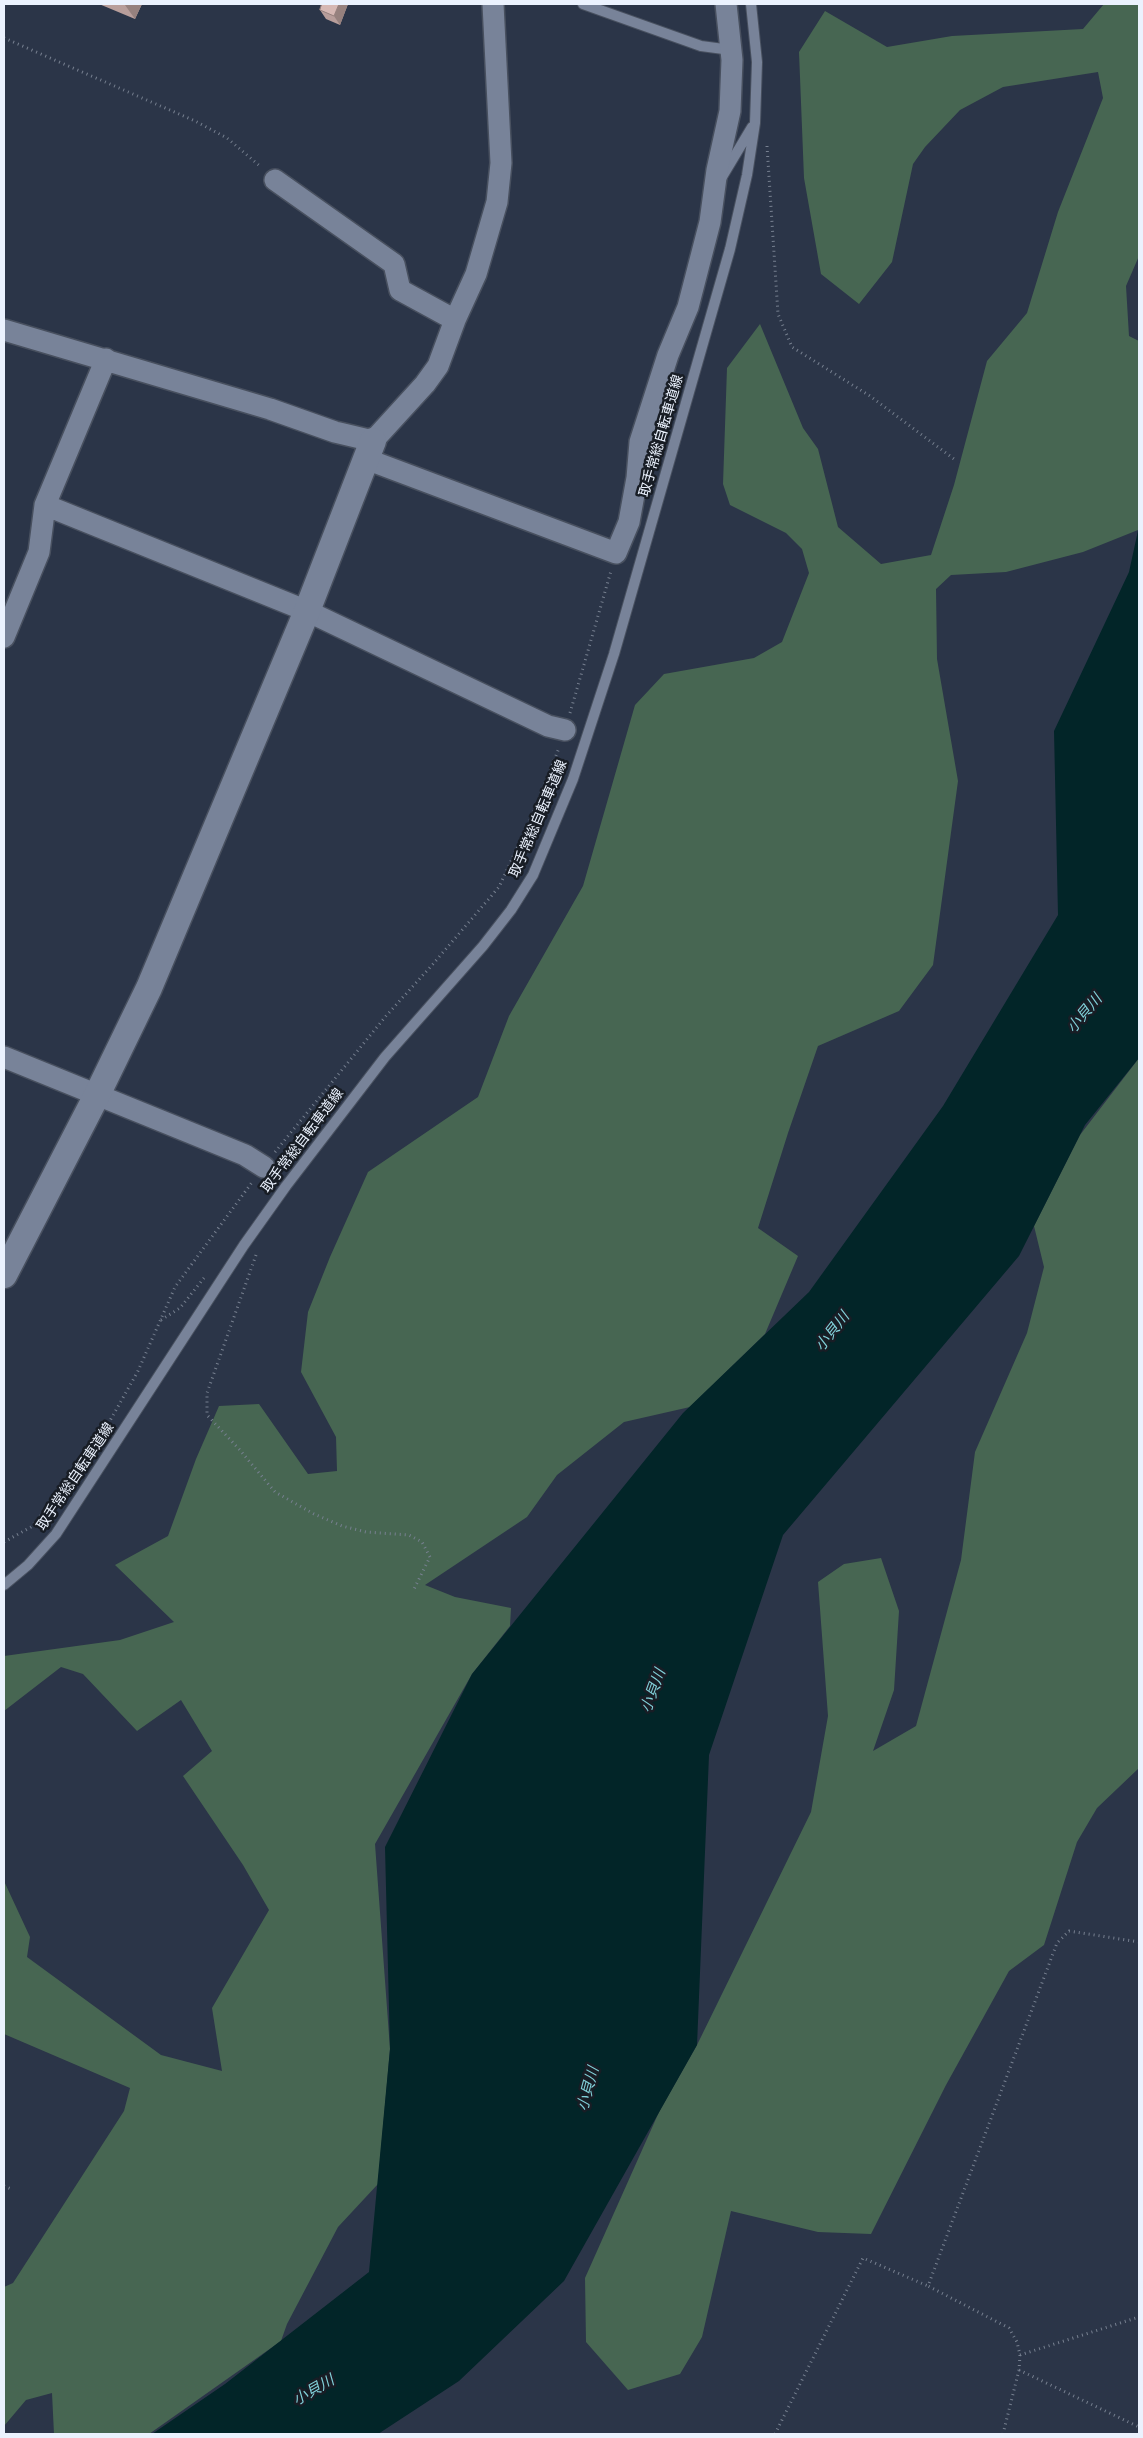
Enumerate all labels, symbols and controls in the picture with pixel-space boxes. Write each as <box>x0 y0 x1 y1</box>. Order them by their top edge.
street label: 取手常総自転車道線 <box>637 373 687 499</box>
street label: 取手常総自転車道線 <box>507 758 571 880</box>
water label: 小貝川 <box>1064 991 1106 1037</box>
street label: 取手常総自転車道線 <box>258 1086 348 1196</box>
water label: 小貝川 <box>812 1309 854 1355</box>
street label: 取手常総自転車道線 <box>34 1420 118 1534</box>
water label: 小貝川 <box>638 1667 670 1715</box>
water label: 小貝川 <box>574 2065 604 2113</box>
water label: 小貝川 <box>290 2372 338 2410</box>

